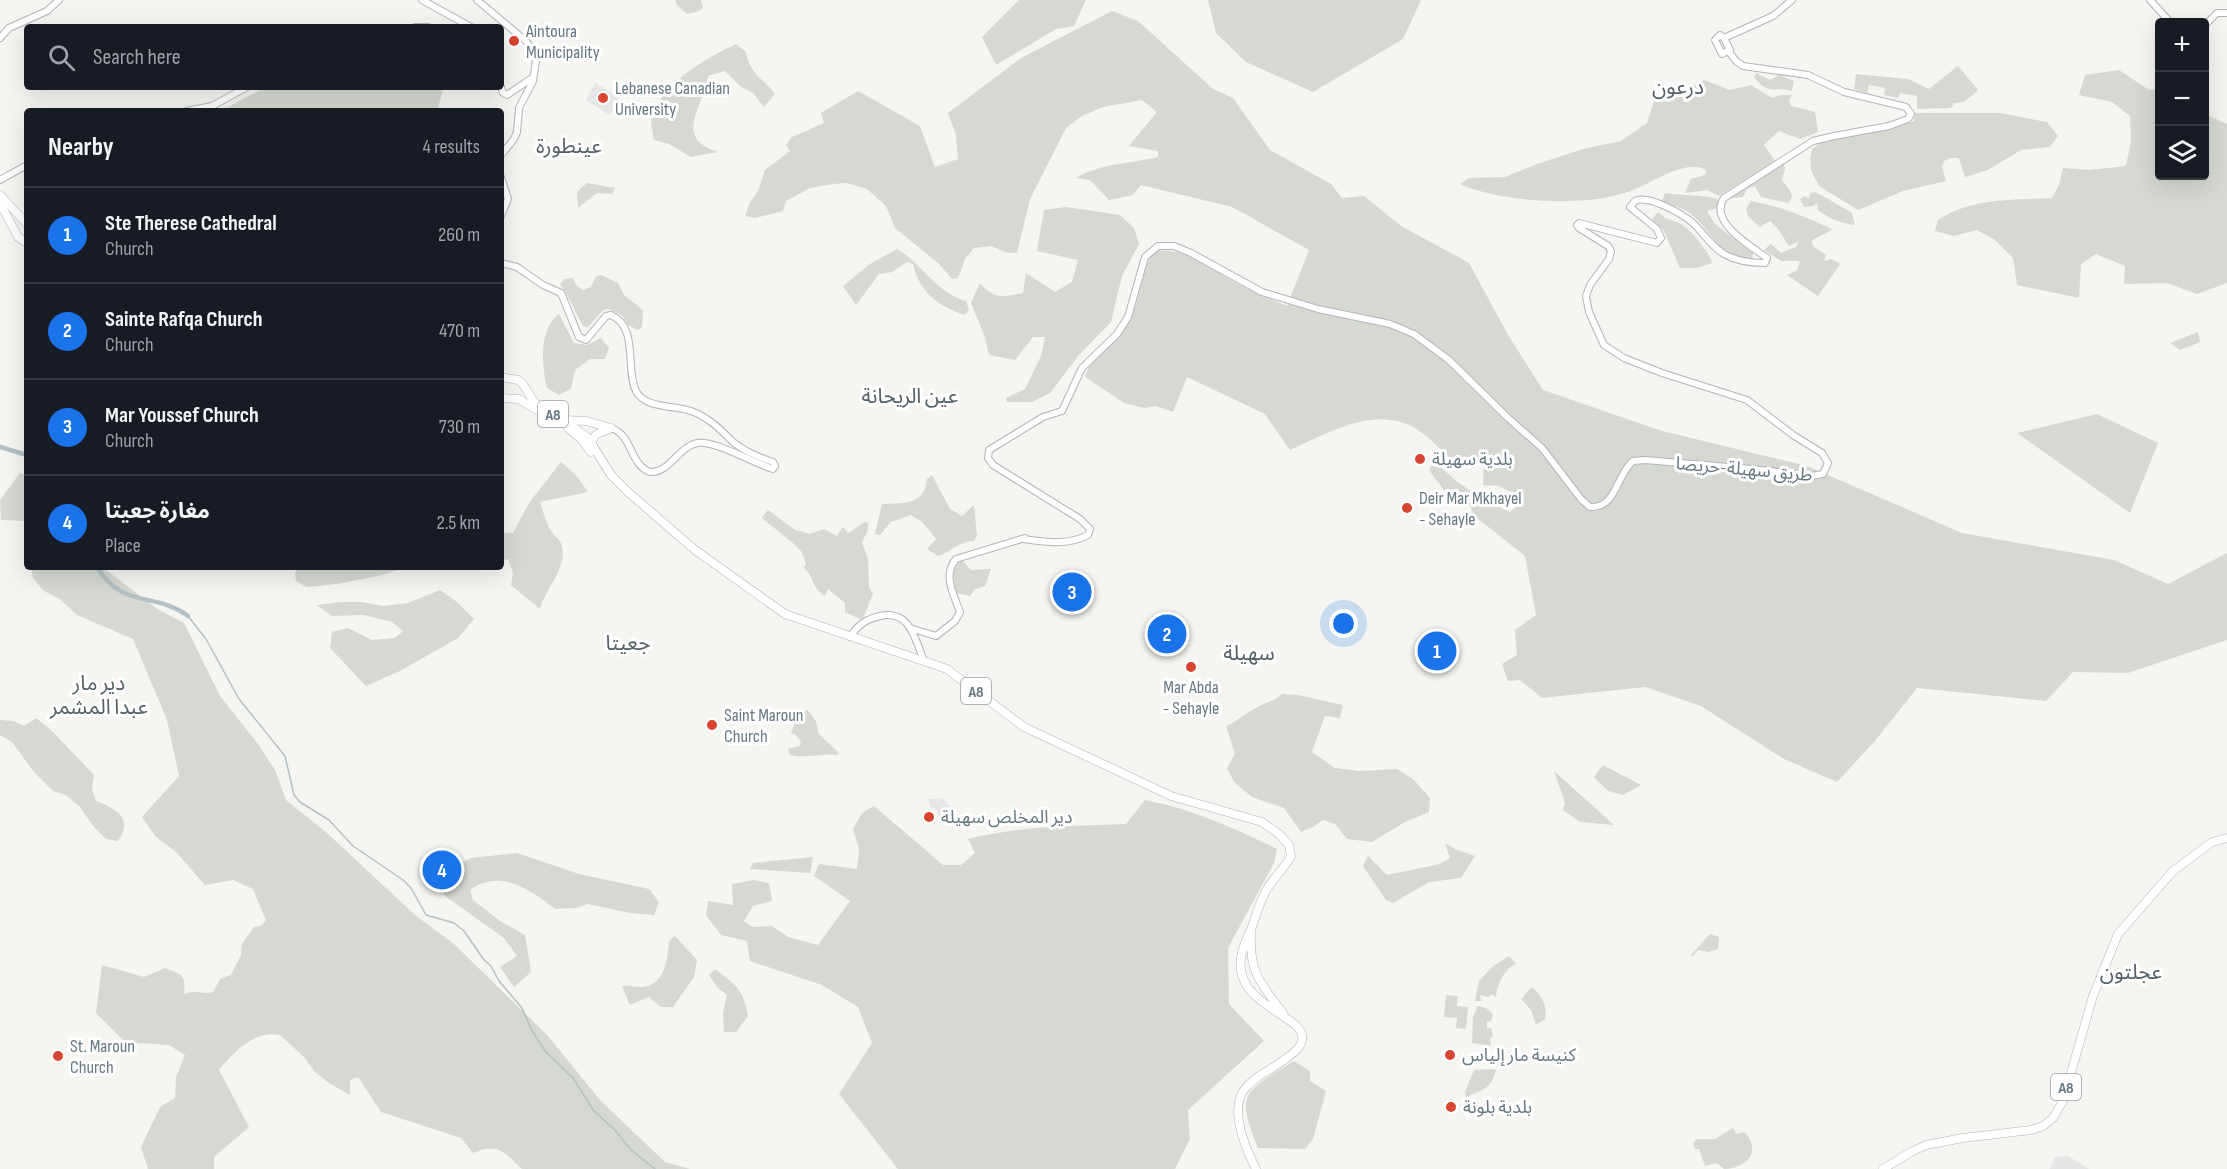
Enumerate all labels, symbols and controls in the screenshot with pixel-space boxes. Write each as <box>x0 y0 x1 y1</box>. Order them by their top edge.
map controls <box>2155 18 2209 180</box>
button: + <box>2155 18 2209 72</box>
place label: Aintoura Municipality <box>525 21 600 63</box>
search box <box>24 24 504 90</box>
marker: Aintoura Municipality <box>507 34 521 48</box>
icon: search <box>45 41 78 74</box>
text: Search here <box>93 44 180 71</box>
button: − <box>2155 72 2209 126</box>
district label: درعون <box>1652 75 1704 100</box>
place label: Lebanese Canadian University <box>615 78 730 120</box>
marker: Lebanese Canadian University <box>596 91 610 105</box>
button: layers <box>2155 126 2209 180</box>
text: Nearby <box>48 132 114 163</box>
district label: عينطورة <box>536 134 602 159</box>
text: 4 results <box>423 135 480 159</box>
text: Ste Therese Cathedral <box>105 210 277 237</box>
text: 1 <box>64 223 71 247</box>
text: 260 m <box>438 223 480 247</box>
text: Church <box>105 237 154 261</box>
text: Sainte Rafqa Church <box>105 306 263 333</box>
text: 2 <box>63 319 72 343</box>
text: 470 m <box>439 319 480 343</box>
text: Church <box>105 333 154 357</box>
district label: عين الريحانة <box>862 384 958 409</box>
road number: A8 <box>538 401 568 427</box>
text: Mar Youssef Church <box>105 402 259 429</box>
text: 3 <box>63 415 72 439</box>
text: 730 m <box>439 415 480 439</box>
text: Church <box>105 429 154 453</box>
place label: بلدية سهيلة <box>1432 449 1513 470</box>
marker: بلدية سهيلة <box>1413 452 1427 466</box>
street label: طريق سهيلة-حريصا <box>1675 453 1813 486</box>
place label: Deir Mar Mkhayel - Sehayle <box>1419 488 1522 530</box>
text: مغارة جعيتا <box>105 498 210 525</box>
marker: Deir Mar Mkhayel - Sehayle <box>1400 501 1414 515</box>
text: 4 <box>63 511 72 535</box>
text: 2.5 km <box>436 511 480 535</box>
text: Place <box>105 534 141 558</box>
pin: 3 <box>1052 570 1092 614</box>
your location <box>1329 609 1358 638</box>
pin: 2 <box>1148 612 1186 656</box>
pin: 1 <box>1418 628 1456 674</box>
district label: جعيتا <box>605 631 651 656</box>
district label: سهيلة <box>1223 641 1275 666</box>
marker: Mar Abda - Sehayle <box>1184 660 1198 674</box>
district label: دير مار عبدا المشمر <box>49 671 148 720</box>
place label: Mar Abda - Sehayle <box>1163 677 1219 719</box>
road number: A8 <box>961 678 991 704</box>
place label: Saint Maroun Church <box>724 705 803 747</box>
marker: Saint Maroun Church <box>705 718 719 732</box>
place label: دير المخلص سهيلة <box>941 807 1073 828</box>
marker: دير المخلص سهيلة <box>922 810 936 824</box>
pin: 4 <box>422 848 462 892</box>
district label: عجلتون <box>2100 960 2162 985</box>
place label: St. Maroun Church <box>70 1036 135 1078</box>
place label: كنيسة مار إلياس <box>1462 1045 1577 1067</box>
marker: كنيسة مار إلياس <box>1443 1048 1457 1062</box>
marker: St. Maroun Church <box>51 1049 65 1063</box>
road number: A8 <box>2051 1074 2081 1100</box>
place label: بلدية بلونة <box>1463 1097 1532 1118</box>
marker: بلدية بلونة <box>1444 1100 1458 1114</box>

